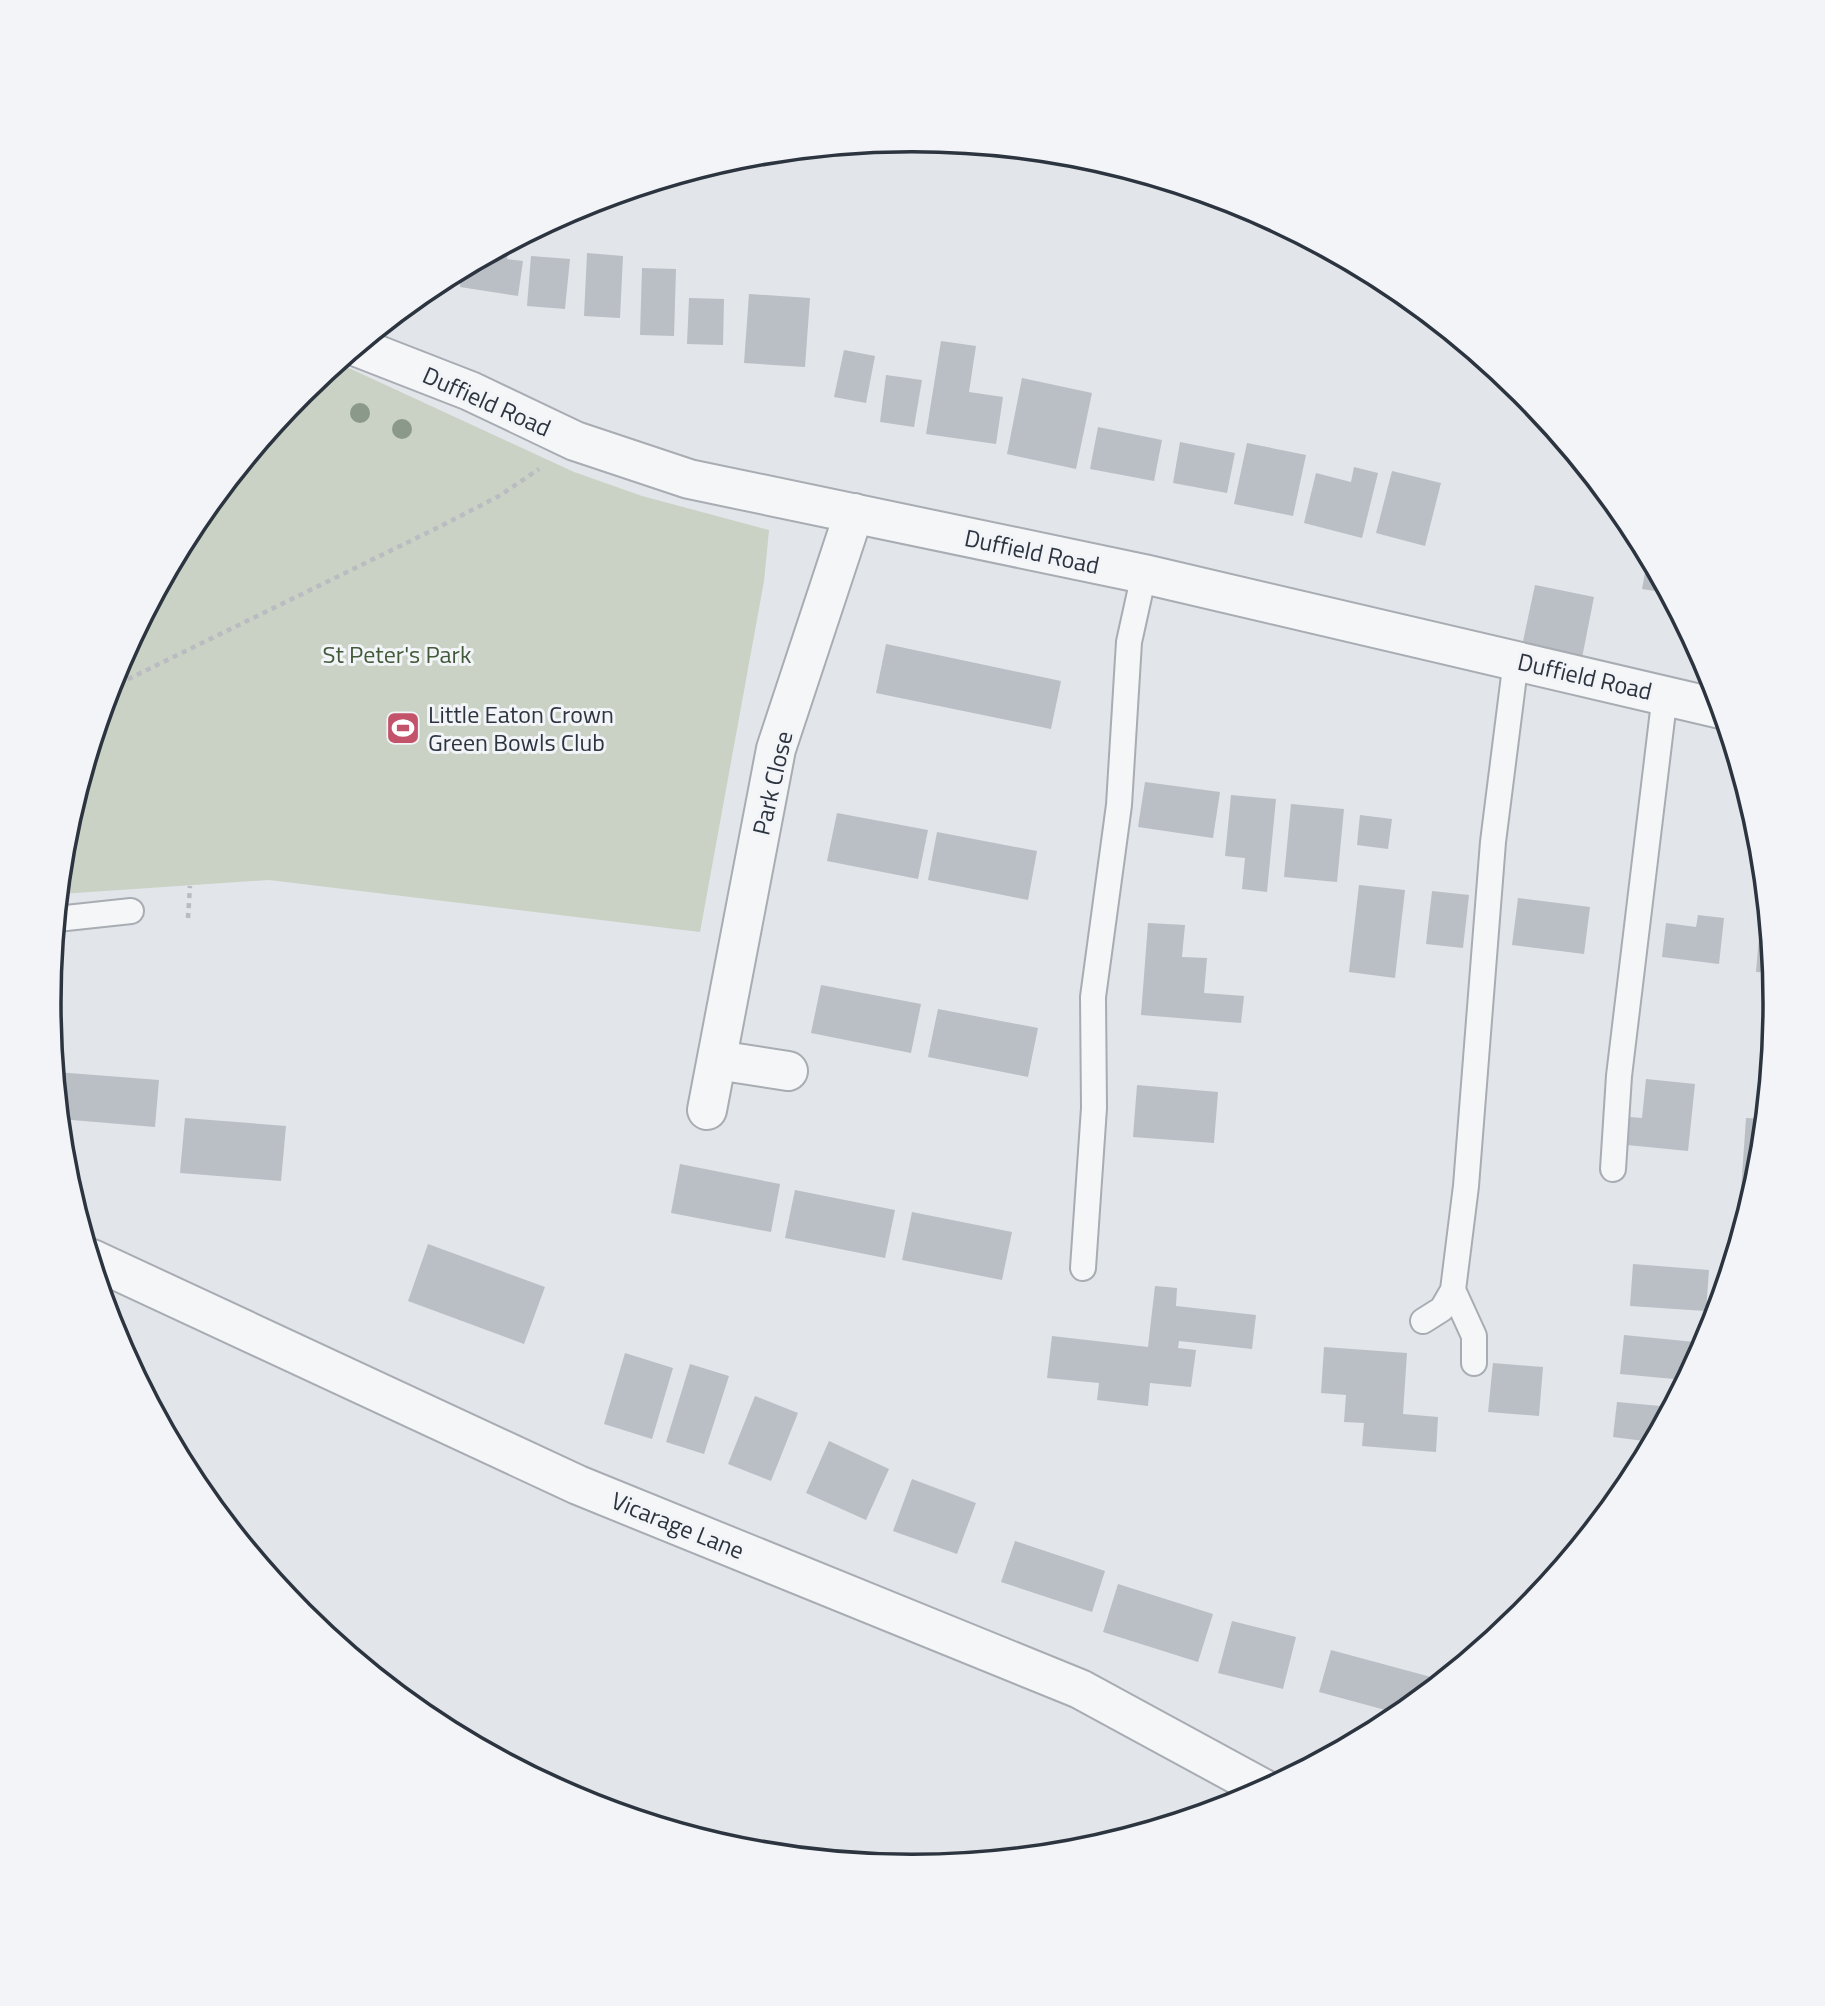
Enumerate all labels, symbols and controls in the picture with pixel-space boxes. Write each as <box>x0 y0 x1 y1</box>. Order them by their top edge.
street label: Duffield Road <box>417 357 557 445</box>
street label: Duffield Road <box>961 519 1103 583</box>
park label: St Peter's Park <box>323 636 472 672</box>
street label: Duffield Road <box>1514 643 1656 709</box>
place label: Little Eaton Crown Green Bowls Club <box>428 696 614 760</box>
sports icon: Little Eaton Crown Green Bowls Club <box>384 709 422 747</box>
street label: Park Close <box>743 727 801 839</box>
street label: Vicarage Lane <box>606 1482 750 1568</box>

